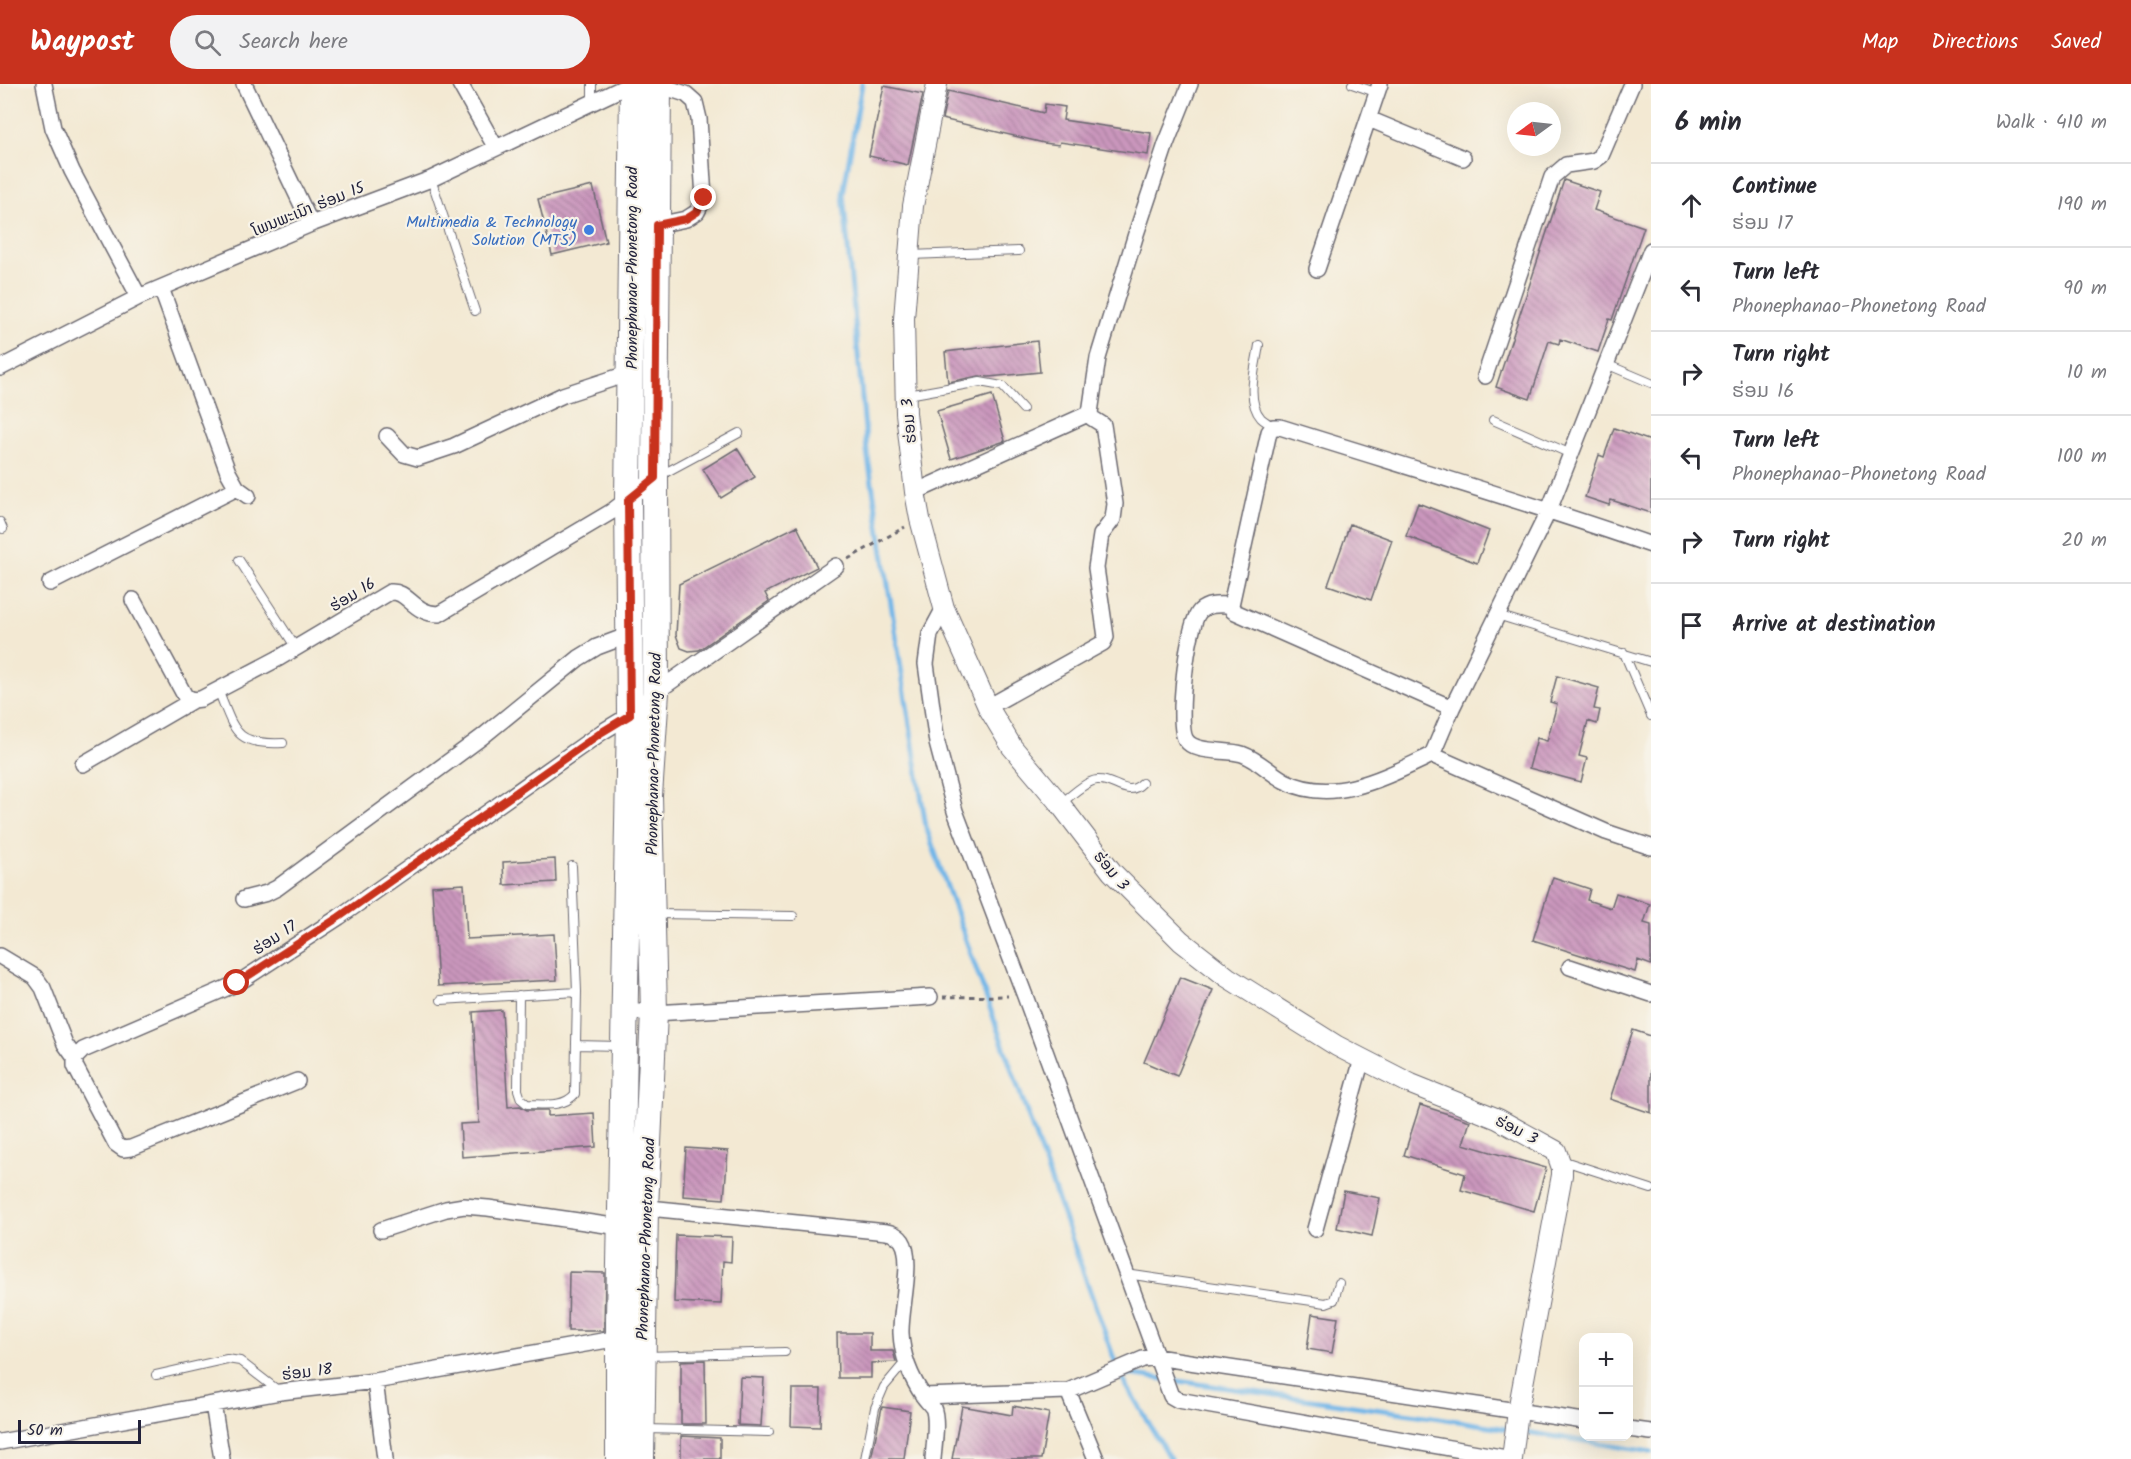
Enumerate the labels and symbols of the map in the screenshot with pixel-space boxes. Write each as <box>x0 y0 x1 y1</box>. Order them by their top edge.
north arrow <box>1507 102 1561 156</box>
street label: Phonephanao-Phonetong Road <box>620 166 645 369</box>
street label: ໂພນພະເນົາ ຮ່ອມ 15 <box>248 175 370 244</box>
route end <box>690 184 716 210</box>
place label: Multimedia & Technology Solution (MTS) <box>406 210 577 253</box>
marker: Multimedia & Technology Solution (MTS) <box>582 223 596 237</box>
street label: ຮ່ອມ 3 <box>895 397 924 444</box>
street label: ຮ່ອມ 16 <box>325 572 381 619</box>
street label: Phonephanao-Phonetong Road <box>640 651 669 856</box>
street label: ຮ່ອມ 3 <box>1087 846 1135 896</box>
street label: ຮ່ອມ 17 <box>248 914 302 962</box>
route start <box>223 969 249 995</box>
street label: ຮ່ອມ 3 <box>1491 1109 1542 1152</box>
street label: Phonephanao-Phonetong Road <box>630 1136 663 1341</box>
street label: ຮ່ອມ 18 <box>281 1357 334 1388</box>
scale bar <box>18 1417 141 1444</box>

